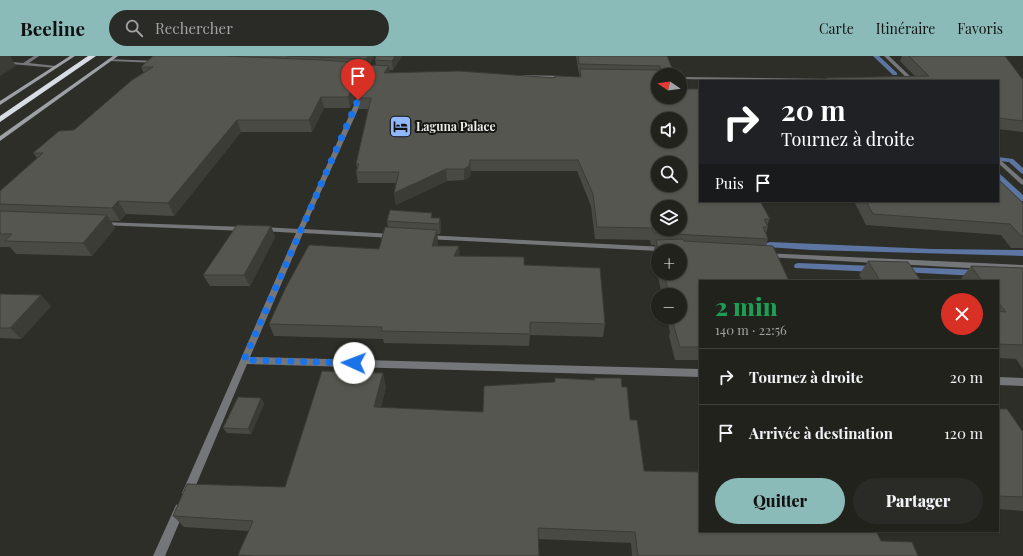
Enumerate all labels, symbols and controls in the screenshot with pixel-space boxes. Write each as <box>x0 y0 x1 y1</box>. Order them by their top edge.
search box <box>109 10 389 46</box>
text: Beeline <box>20 15 85 41</box>
icon: search <box>123 17 145 39</box>
text: Rechercher <box>155 18 233 38</box>
text: Carte <box>819 19 854 38</box>
text: Itinéraire <box>876 19 935 38</box>
text: Favoris <box>957 19 1003 38</box>
pin <box>341 59 375 100</box>
icon: arrive <box>347 65 369 87</box>
north arrow <box>651 68 687 104</box>
map controls <box>651 68 687 324</box>
text: 20 m <box>781 91 846 128</box>
icon: right <box>715 96 767 148</box>
button: sound <box>651 112 687 148</box>
hotel icon: Laguna Palace <box>388 114 414 140</box>
place label: Laguna Palace <box>416 118 496 134</box>
text: Tournez à droite <box>781 127 915 151</box>
button: search <box>651 156 687 192</box>
icon: arrive <box>752 172 774 194</box>
text: Puis <box>715 173 744 193</box>
button: layers <box>651 200 687 236</box>
button: + <box>651 244 687 280</box>
button: − <box>651 288 687 324</box>
text: 2 min <box>715 290 778 322</box>
button: close <box>941 293 983 335</box>
text: 140 m · 22:56 <box>715 321 787 338</box>
position arrow <box>333 342 375 384</box>
icon: right <box>715 366 737 388</box>
text: Tournez à droite <box>749 367 863 387</box>
text: 20 m <box>950 367 983 387</box>
icon: arrive <box>715 422 737 444</box>
text: Arrivée à destination <box>749 423 893 443</box>
text: 120 m <box>944 423 983 443</box>
button: Quitter <box>715 478 845 524</box>
button: Partager <box>853 478 983 524</box>

